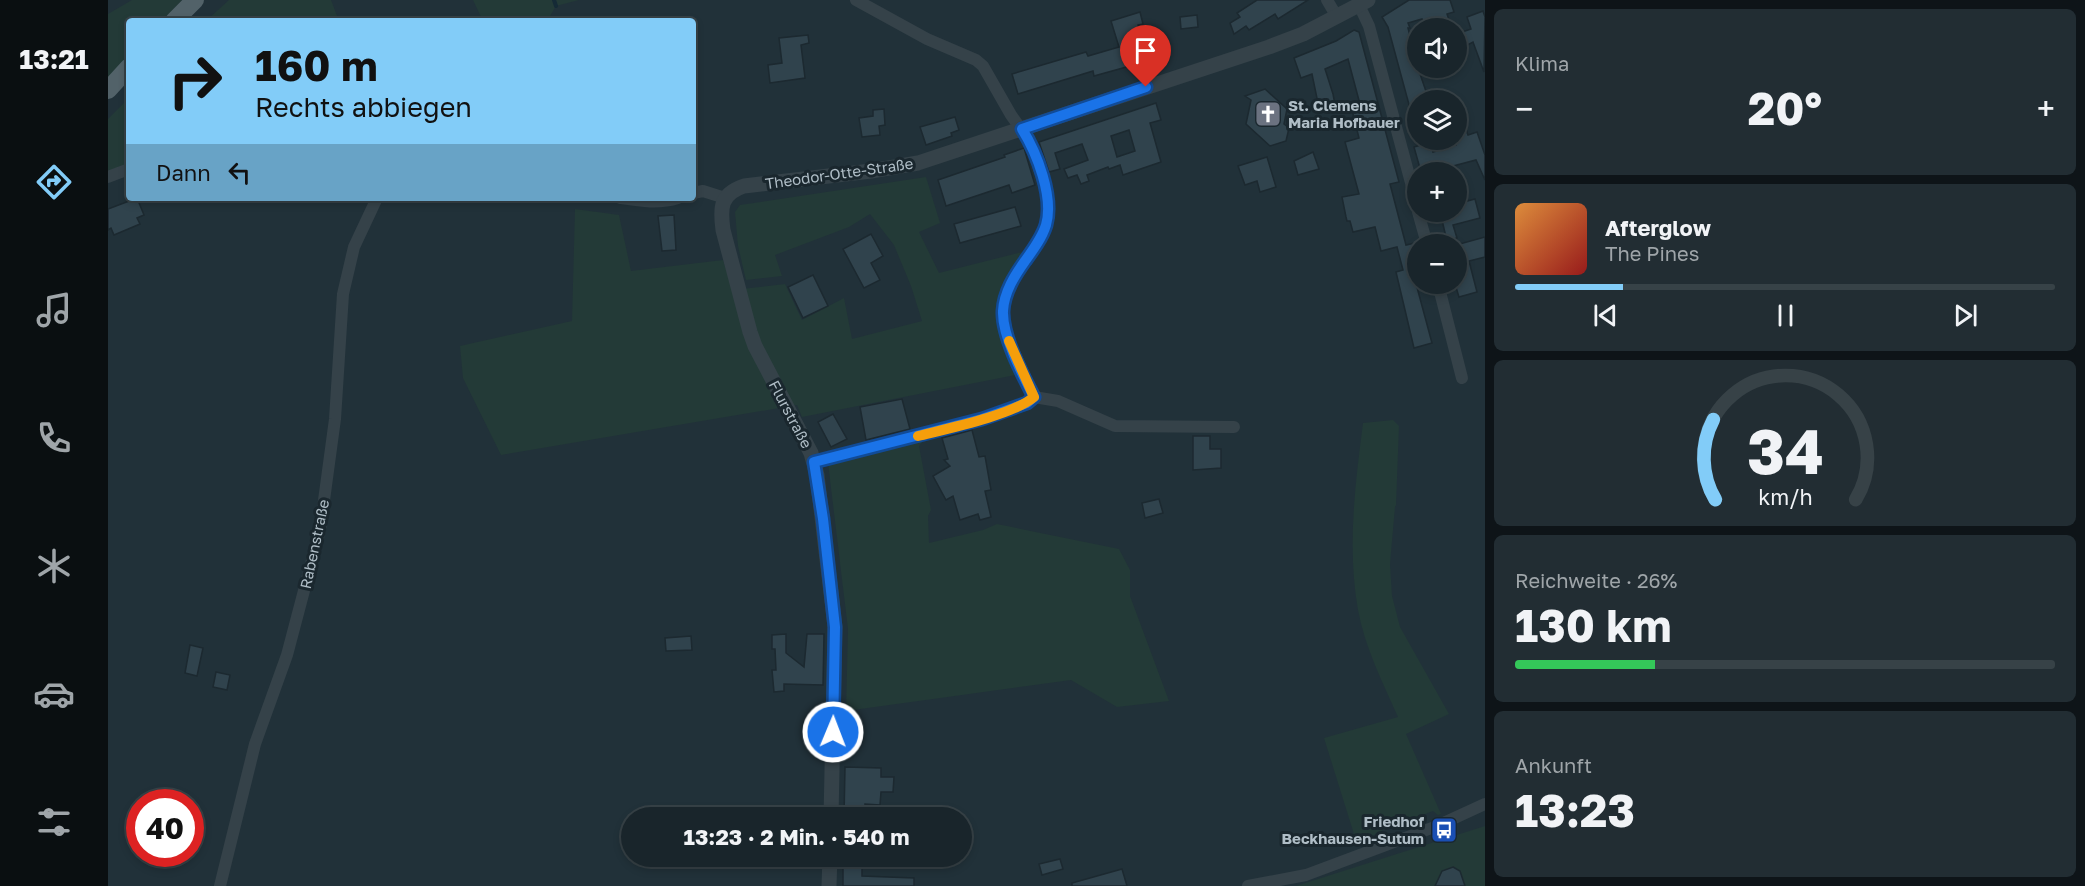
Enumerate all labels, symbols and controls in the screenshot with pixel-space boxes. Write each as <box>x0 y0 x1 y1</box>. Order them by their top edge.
map controls <box>1407 18 1467 294</box>
button: sound <box>1407 18 1467 78</box>
pin <box>1120 25 1171 87</box>
icon: arrive <box>1129 34 1162 67</box>
text: 160 m <box>255 40 378 90</box>
icon: right <box>156 42 234 120</box>
text: 13:21 <box>19 43 89 75</box>
text: Klima <box>1515 51 1569 75</box>
text: 20° <box>1748 81 1822 135</box>
text: − <box>1515 89 1533 128</box>
text: + <box>2037 89 2055 128</box>
button: layers <box>1407 90 1467 150</box>
text: Rechts abbiegen <box>255 91 472 123</box>
place label: St. Clemens Maria Hofbauer <box>1288 96 1400 131</box>
church icon: St. Clemens Maria Hofbauer <box>1253 99 1283 129</box>
street label: Theodor-Otte-Straße <box>764 154 914 192</box>
icon: left <box>223 156 256 189</box>
text: Dann <box>156 159 211 186</box>
icon: directions <box>33 161 75 203</box>
button: + <box>1407 162 1467 222</box>
text: Afterglow <box>1605 214 1711 241</box>
button: − <box>1407 234 1467 294</box>
text: The Pines <box>1605 241 1699 265</box>
icon: music <box>33 289 75 331</box>
icon: previous <box>1589 299 1622 332</box>
icon: pause <box>1769 299 1802 332</box>
icon: next <box>1949 299 1982 332</box>
street label: Flurstraße <box>766 377 816 451</box>
text: 34 <box>1746 413 1824 488</box>
icon: phone <box>33 417 75 459</box>
text: km/h <box>1758 484 1812 510</box>
street label: Rabenstraße <box>296 497 332 590</box>
icon: climate <box>33 545 75 587</box>
text: Reichweite · 26% <box>1515 568 1677 592</box>
text: 130 km <box>1515 598 1672 652</box>
icon: car <box>33 673 75 715</box>
position arrow <box>801 700 865 764</box>
text: Ankunft <box>1515 753 1592 777</box>
text: 13:23 <box>1515 783 1635 837</box>
speed limit sign: 40 <box>126 789 204 867</box>
icon: filters <box>33 801 75 843</box>
place label: Friedhof Beckhausen-Sutum <box>1281 812 1425 847</box>
bus stop icon: Friedhof Beckhausen-Sutum <box>1429 815 1459 845</box>
text: 13:23 · 2 Min. · 540 m <box>684 823 909 850</box>

